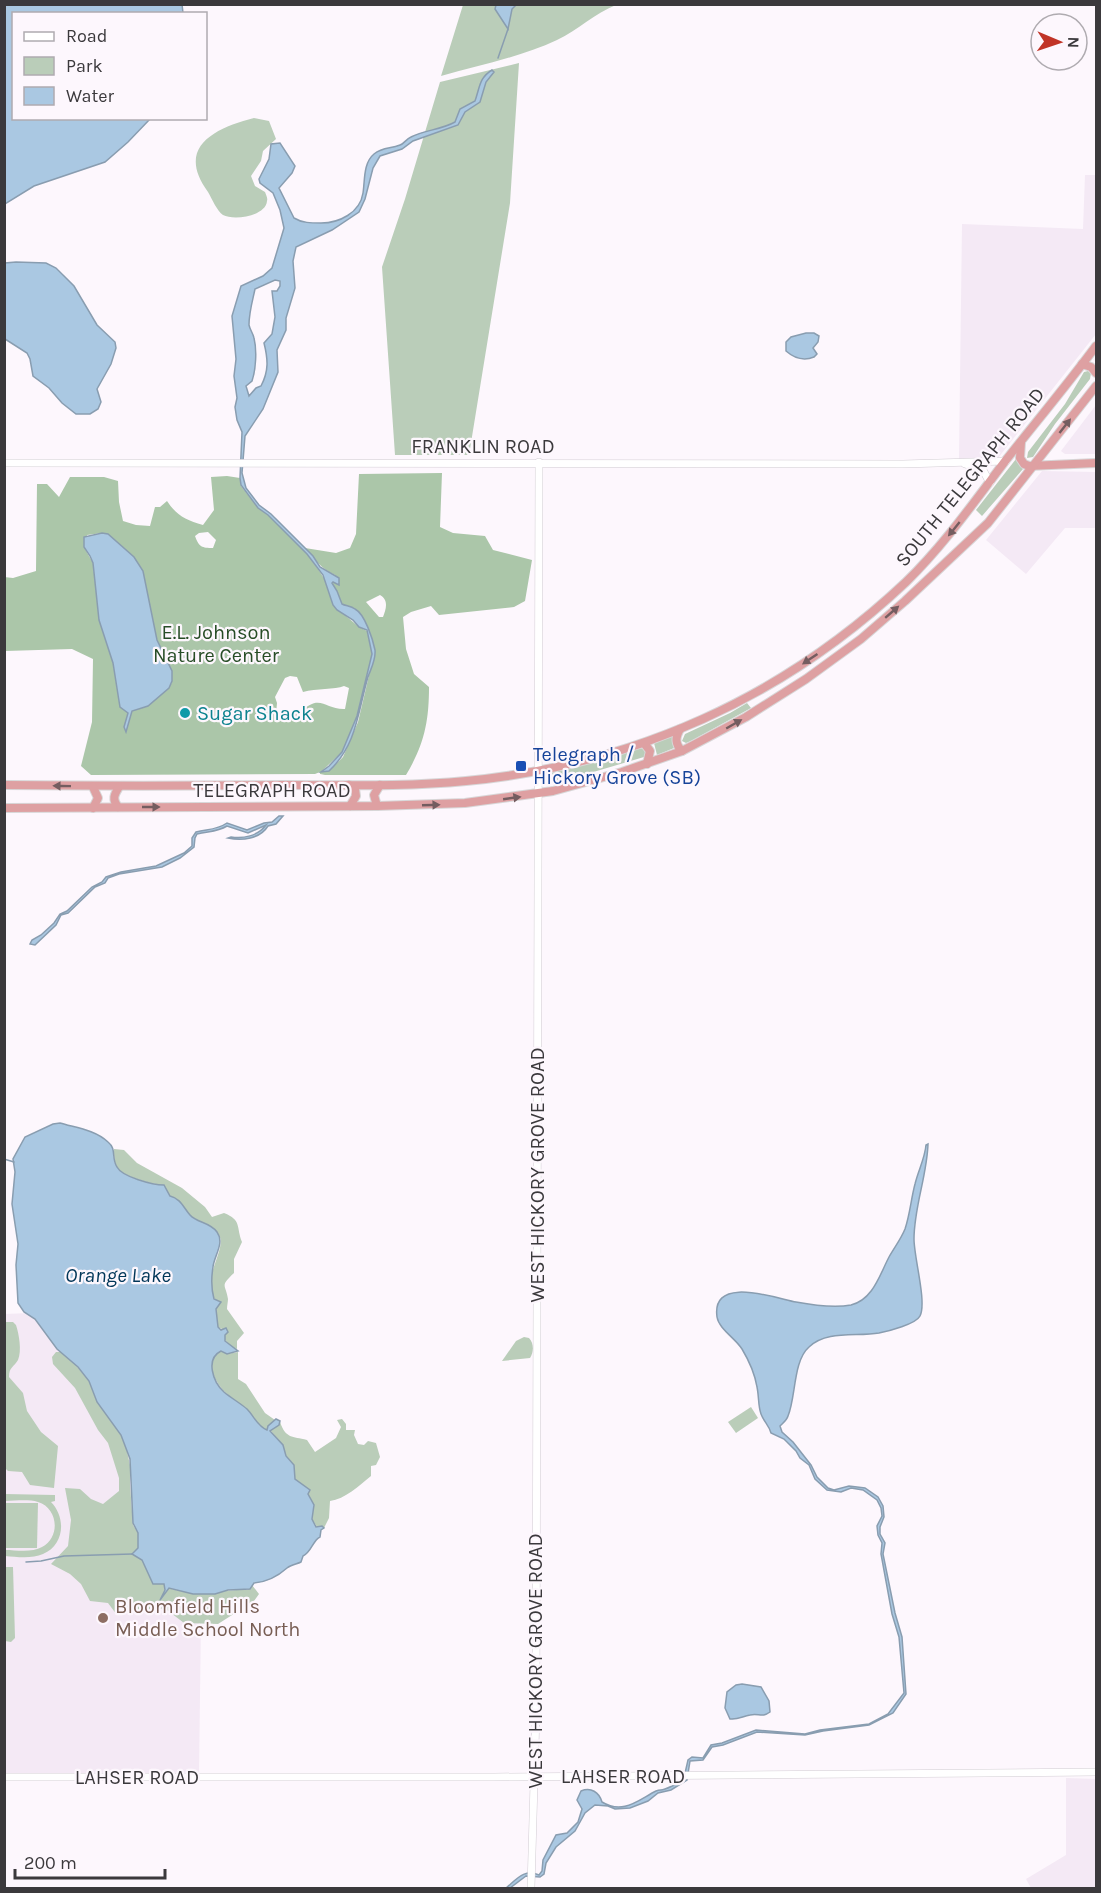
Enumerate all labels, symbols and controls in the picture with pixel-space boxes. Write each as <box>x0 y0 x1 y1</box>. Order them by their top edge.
legend <box>12 12 207 120</box>
north arrow <box>1029 12 1089 72</box>
text: Road <box>66 25 107 47</box>
text: N <box>1064 36 1083 49</box>
text: Park <box>66 55 103 77</box>
text: Water <box>66 85 114 107</box>
street label: SOUTH TELEGRAPH ROAD <box>891 383 1049 571</box>
one-way arrow <box>1058 418 1071 434</box>
street label: FRANKLIN ROAD <box>411 435 555 458</box>
one-way arrow <box>948 521 961 536</box>
one-way arrow <box>884 606 899 619</box>
park label: E.L. Johnson Nature Center <box>153 621 280 667</box>
one-way arrow <box>802 653 818 664</box>
place label: Sugar Shack <box>197 702 312 725</box>
marker: Sugar Shack <box>178 706 192 720</box>
one-way arrow <box>725 720 742 730</box>
place label: Telegraph / Hickory Grove (SB) <box>533 743 701 789</box>
marker: Telegraph / Hickory Grove (SB) <box>514 759 528 773</box>
street label: TELEGRAPH ROAD <box>193 779 351 802</box>
one-way arrow <box>52 781 71 791</box>
one-way arrow <box>502 793 521 802</box>
one-way arrow <box>422 801 441 810</box>
one-way arrow <box>142 802 161 812</box>
street label: WEST HICKORY GROVE ROAD <box>526 1047 549 1303</box>
water label: Orange Lake <box>65 1263 171 1287</box>
street label: WEST HICKORY GROVE ROAD <box>524 1533 547 1789</box>
place label: Bloomfield Hills Middle School North <box>115 1595 300 1641</box>
marker: Bloomfield Hills Middle School North <box>96 1611 110 1625</box>
street label: LAHSER ROAD <box>561 1765 685 1788</box>
street label: LAHSER ROAD <box>75 1766 199 1789</box>
scale bar <box>15 1842 165 1880</box>
text: 200 m <box>24 1852 77 1874</box>

